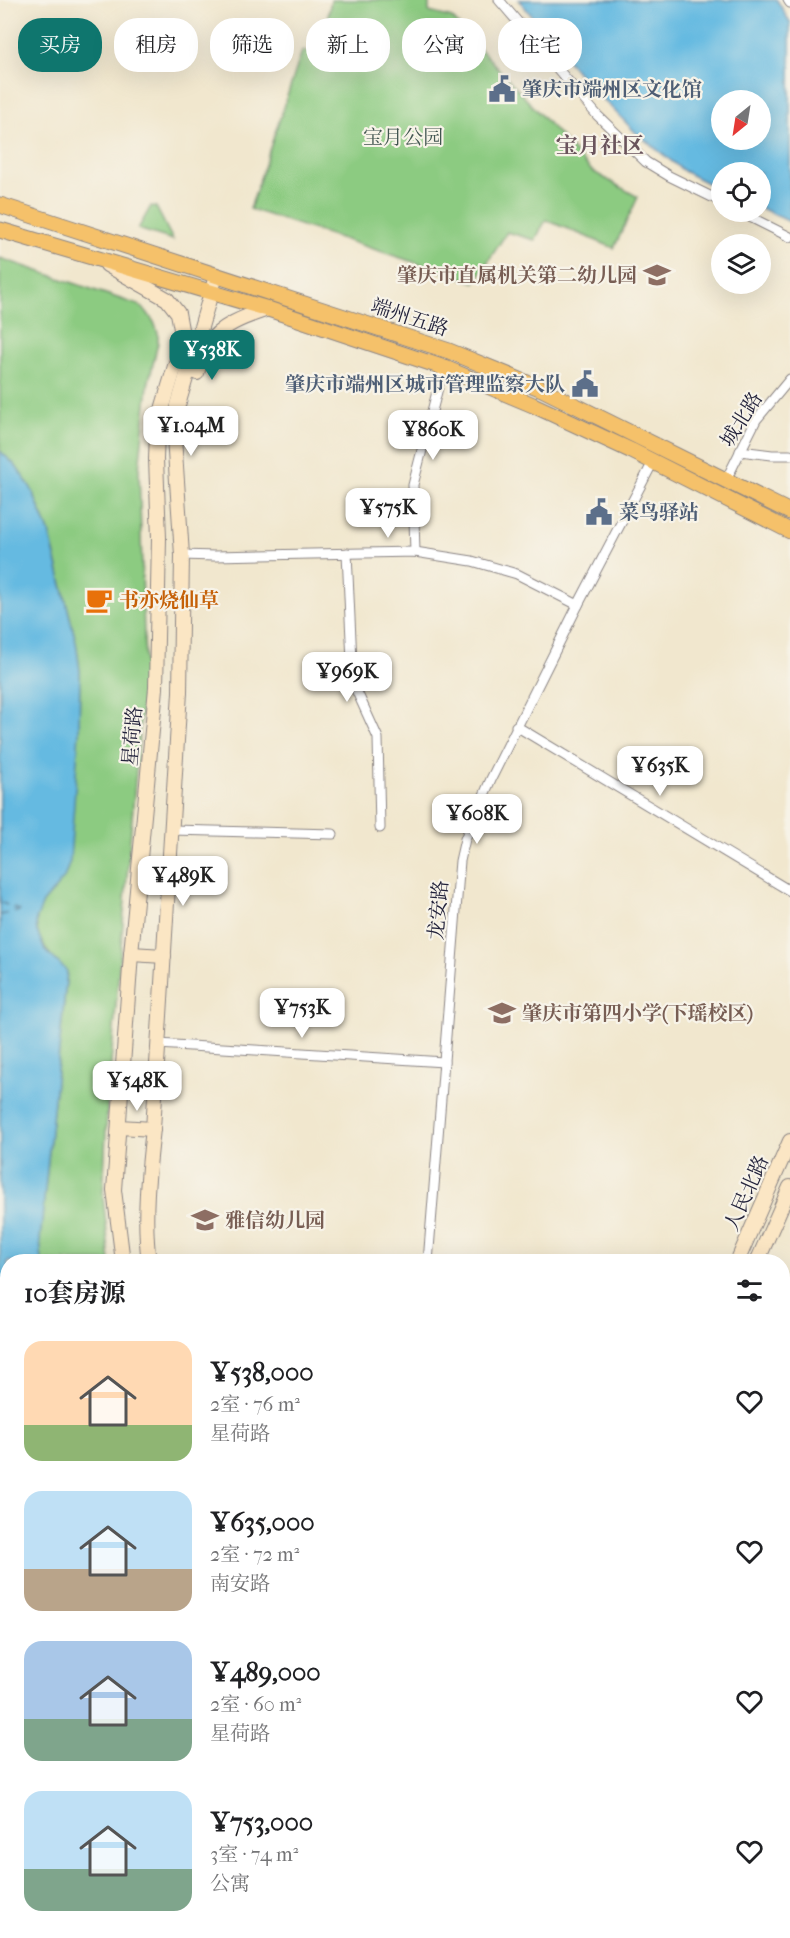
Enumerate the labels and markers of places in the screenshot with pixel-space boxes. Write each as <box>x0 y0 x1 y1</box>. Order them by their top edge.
public building icon: 肇庆市端州区文化馆 <box>487 74 517 104</box>
place label: 肇庆市端州区文化馆 <box>522 78 702 101</box>
school or university icon: 肇庆市直属机关第二幼儿园 <box>642 260 672 290</box>
place label: 肇庆市直属机关第二幼儿园 <box>397 264 637 287</box>
pin: ¥538K <box>170 330 254 381</box>
public building icon: 肇庆市端州区城市管理监察大队 <box>570 369 600 399</box>
place label: 肇庆市端州区城市管理监察大队 <box>285 373 565 396</box>
pin: ¥1.04M <box>142 406 240 457</box>
pin: ¥860K <box>391 410 475 461</box>
pin: ¥575K <box>346 488 430 539</box>
public building icon: 菜鸟驿站 <box>584 497 614 527</box>
place label: 菜鸟驿站 <box>619 501 699 524</box>
cafe icon: 书亦烧仙草 <box>84 585 114 615</box>
place label: 书亦烧仙草 <box>119 589 219 612</box>
pin: ¥969K <box>305 652 389 703</box>
pin: ¥635K <box>618 746 702 797</box>
pin: ¥608K <box>435 794 519 845</box>
pin: ¥489K <box>141 856 225 907</box>
pin: ¥753K <box>260 988 344 1039</box>
school or university icon: 肇庆市第四小学(下瑶校区) <box>487 998 517 1028</box>
place label: 肇庆市第四小学(下瑶校区) <box>522 1002 753 1025</box>
pin: ¥548K <box>95 1061 179 1112</box>
school or university icon: 雅信幼儿园 <box>190 1205 220 1235</box>
place label: 雅信幼儿园 <box>225 1209 325 1232</box>

